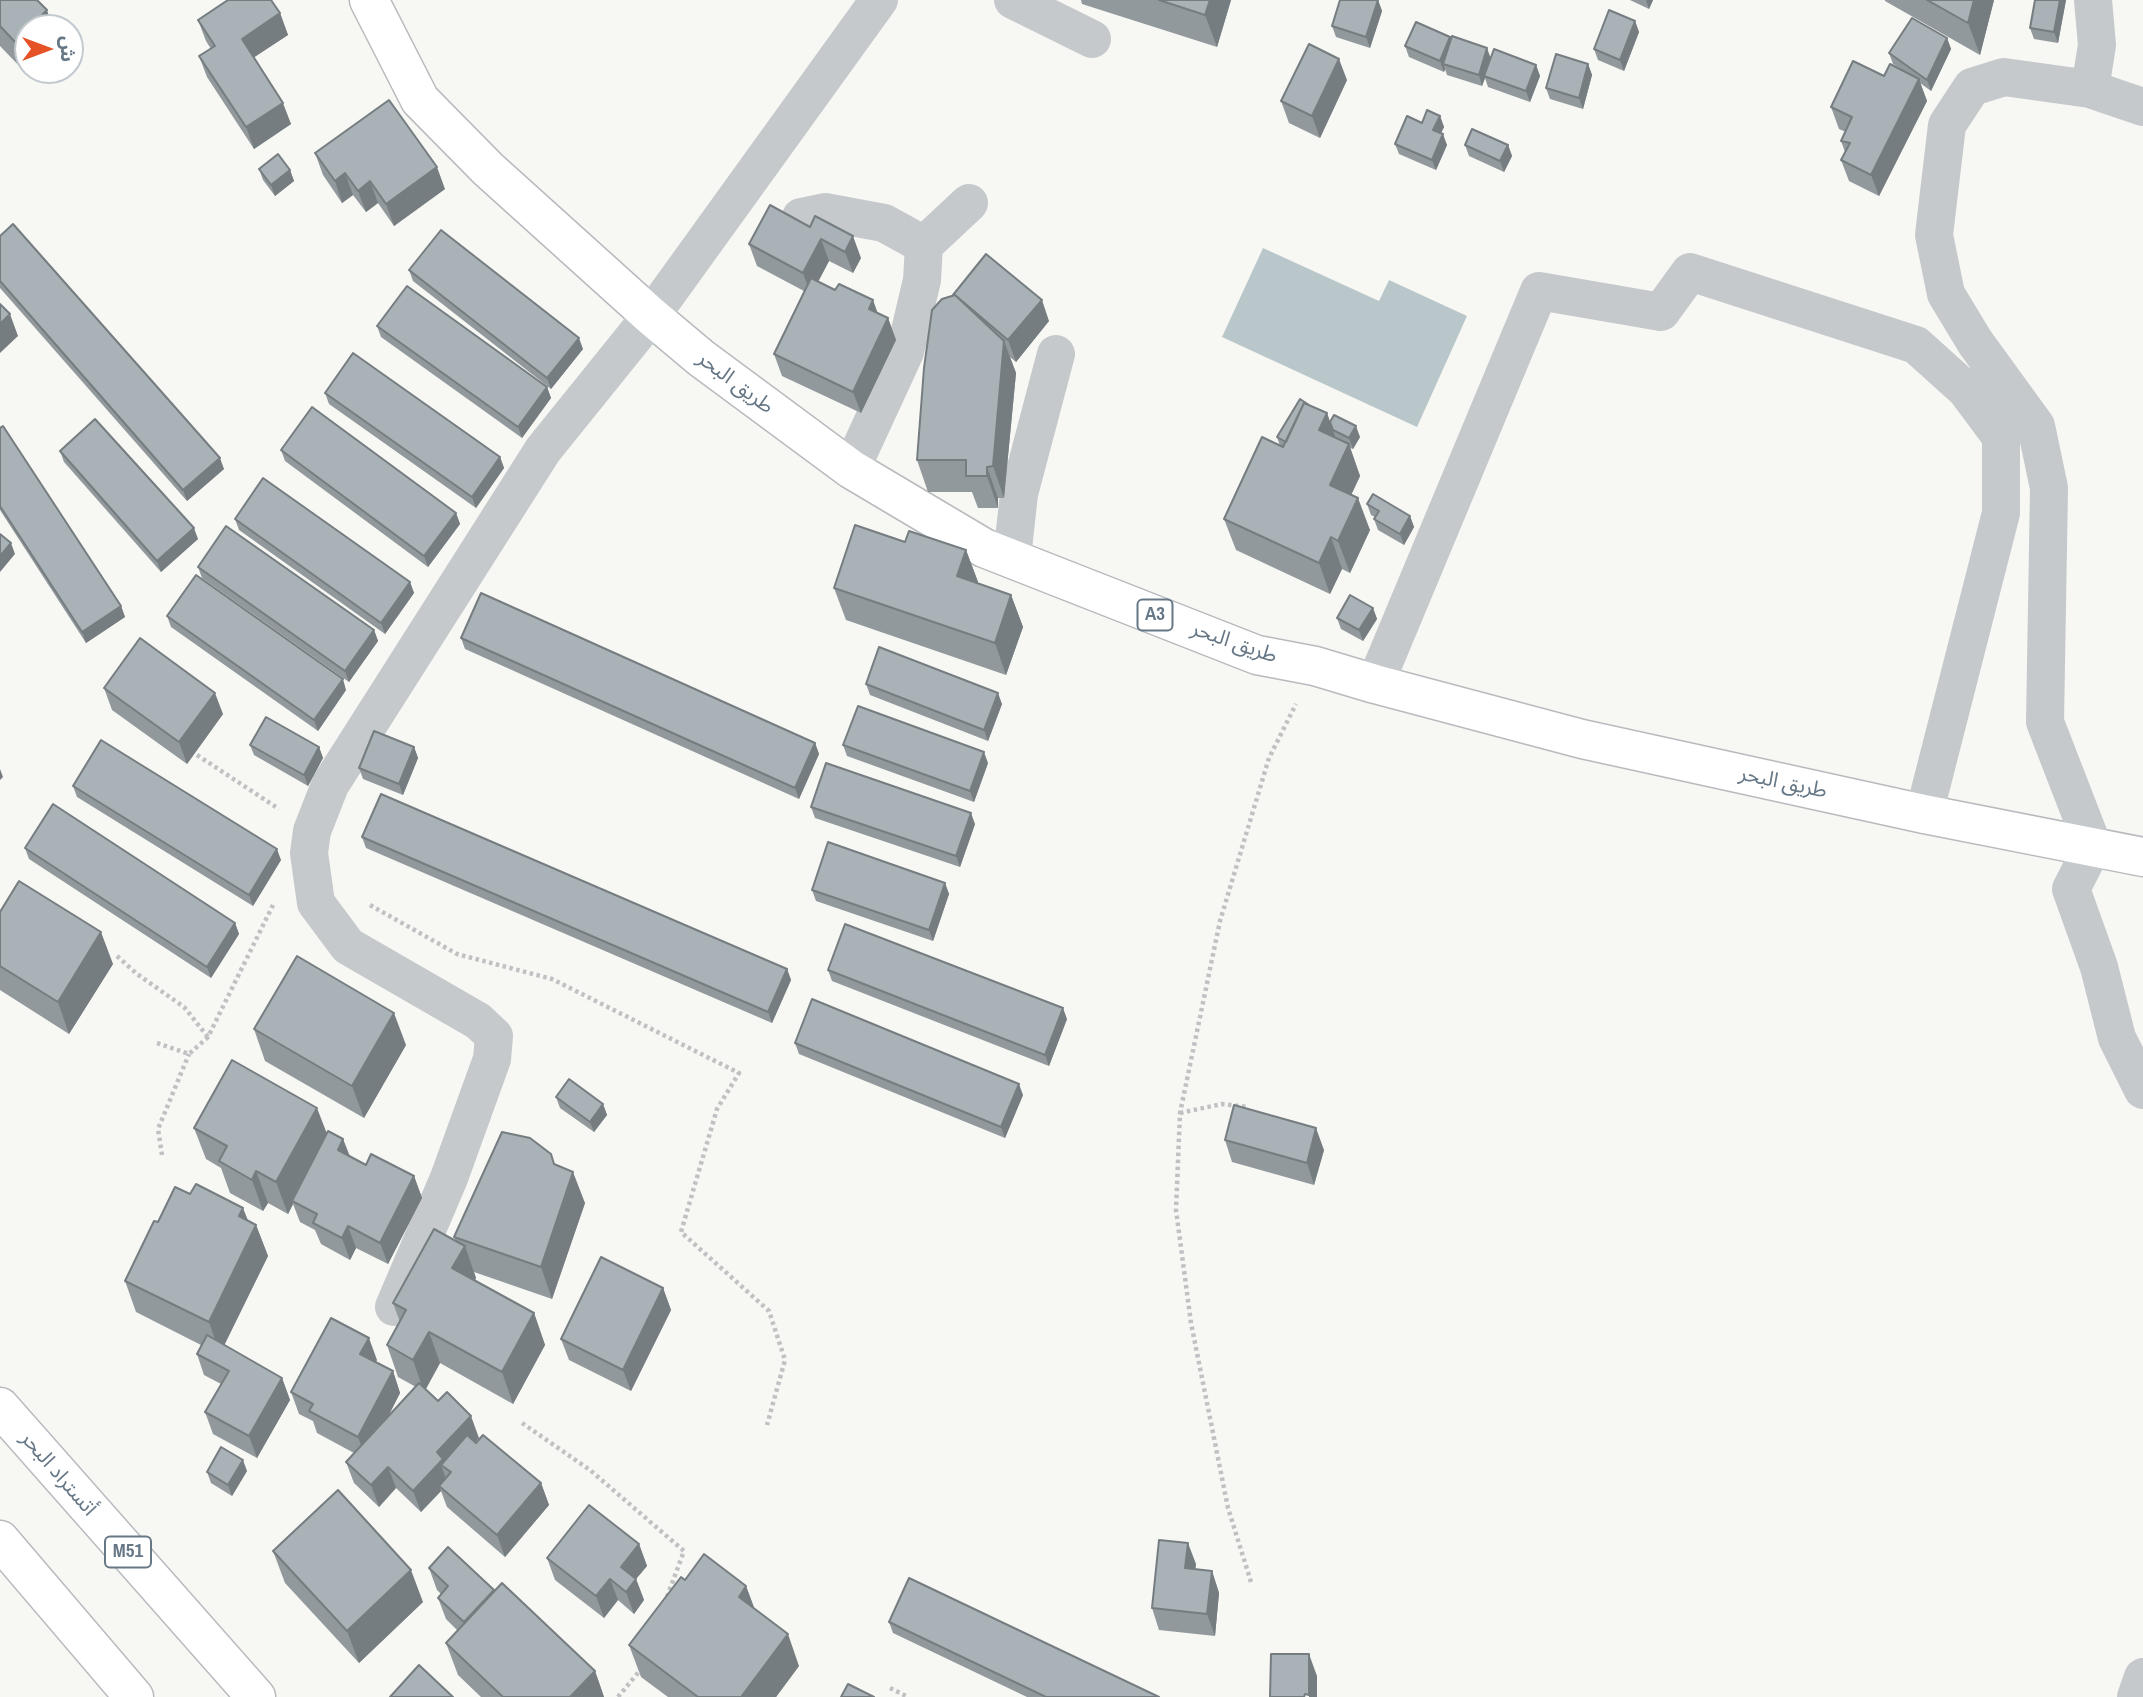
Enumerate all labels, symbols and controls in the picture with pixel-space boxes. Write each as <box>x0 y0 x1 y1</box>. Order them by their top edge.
north arrow <box>14 14 84 84</box>
text: ش <box>55 36 81 62</box>
street label: طريق البحر <box>692 346 778 420</box>
road number: A3 <box>1138 600 1172 630</box>
street label: طريق البحر <box>1188 617 1280 669</box>
street label: طريق البحر <box>1737 761 1829 805</box>
street label: أتستراد البحر <box>14 1427 102 1521</box>
road number: M51 <box>105 1536 151 1568</box>

